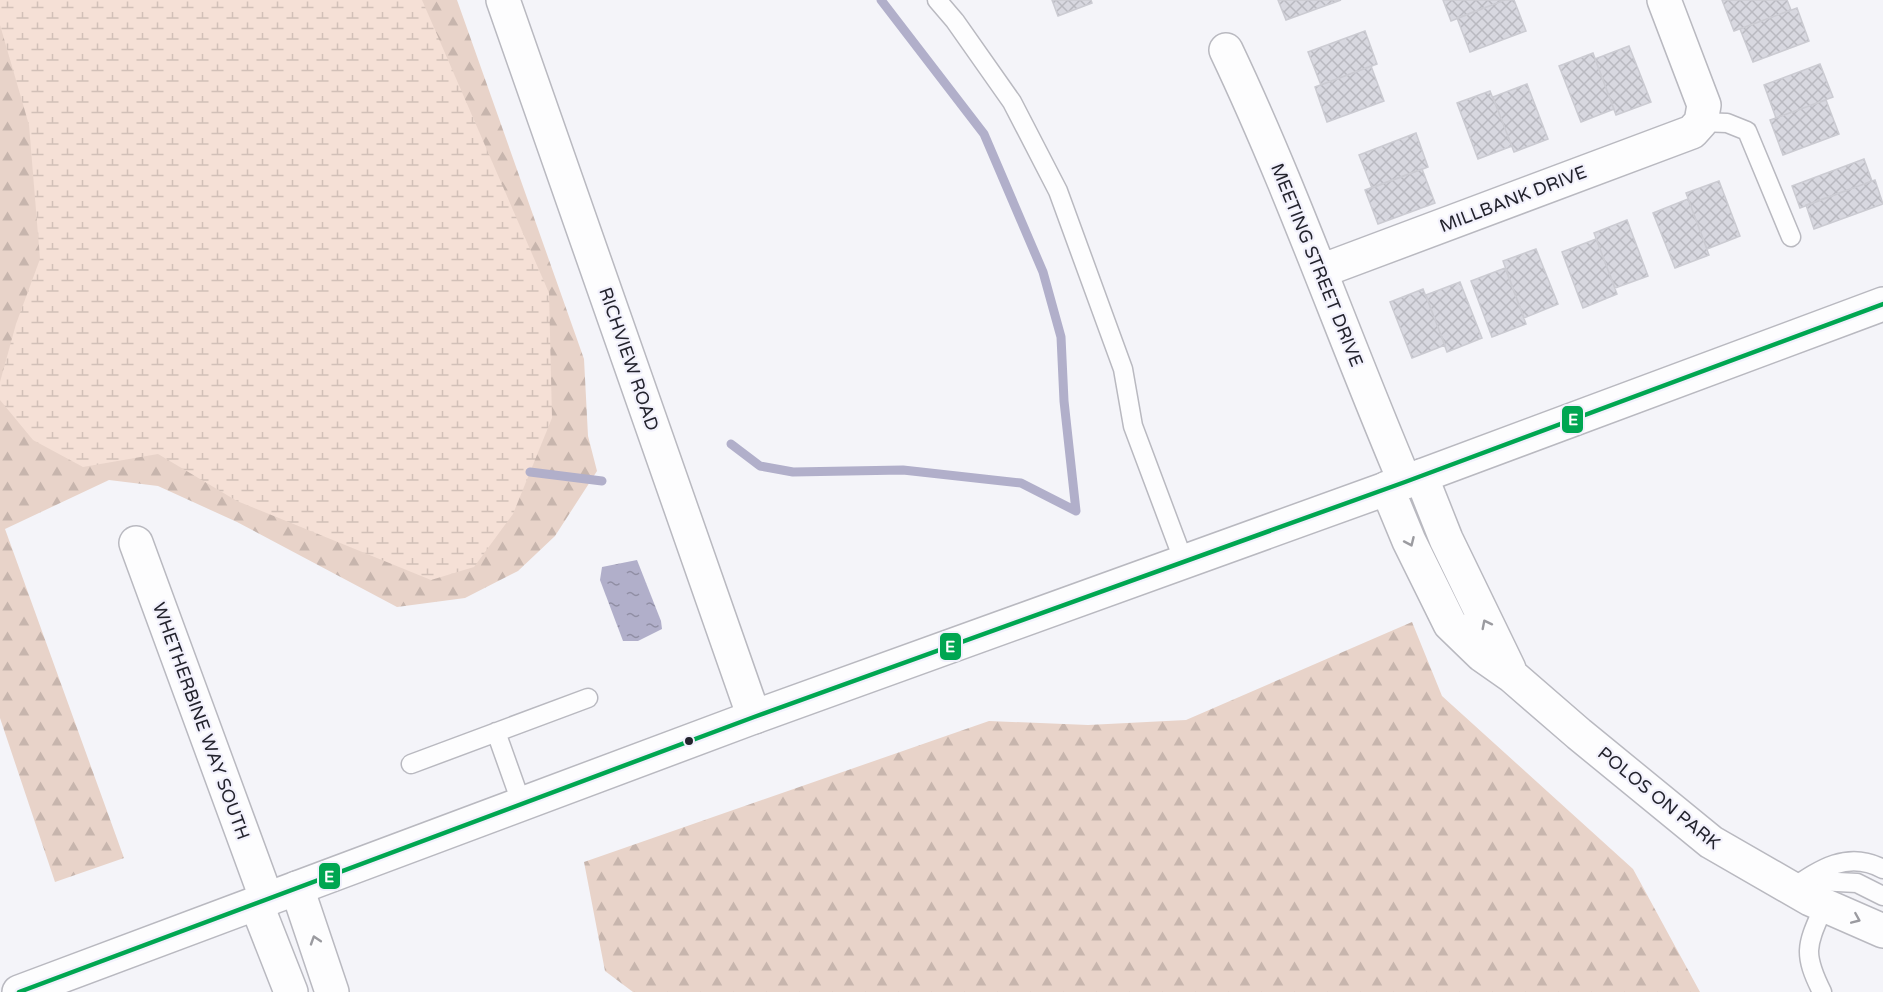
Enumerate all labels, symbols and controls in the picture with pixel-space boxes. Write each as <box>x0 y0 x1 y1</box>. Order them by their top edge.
street label: MEETING STREET DRIVE <box>1266 160 1368 370</box>
street label: MILLBANK DRIVE <box>1436 161 1590 237</box>
street label: RICHVIEW ROAD <box>594 284 664 434</box>
line badge: E <box>1561 405 1584 434</box>
text: E <box>1568 410 1578 430</box>
one-way arrow <box>1402 535 1414 546</box>
street label: WHETHERBINE WAY SOUTH <box>148 599 254 843</box>
one-way arrow <box>1482 619 1493 630</box>
line badge: E <box>939 632 962 661</box>
text: E <box>945 637 955 657</box>
unlabelled marker <box>683 735 695 747</box>
street label: POLOS ON PARK <box>1593 742 1725 854</box>
line badge: E <box>318 862 341 890</box>
text: E <box>324 867 334 887</box>
one-way arrow <box>1850 912 1861 924</box>
one-way arrow <box>309 935 322 946</box>

